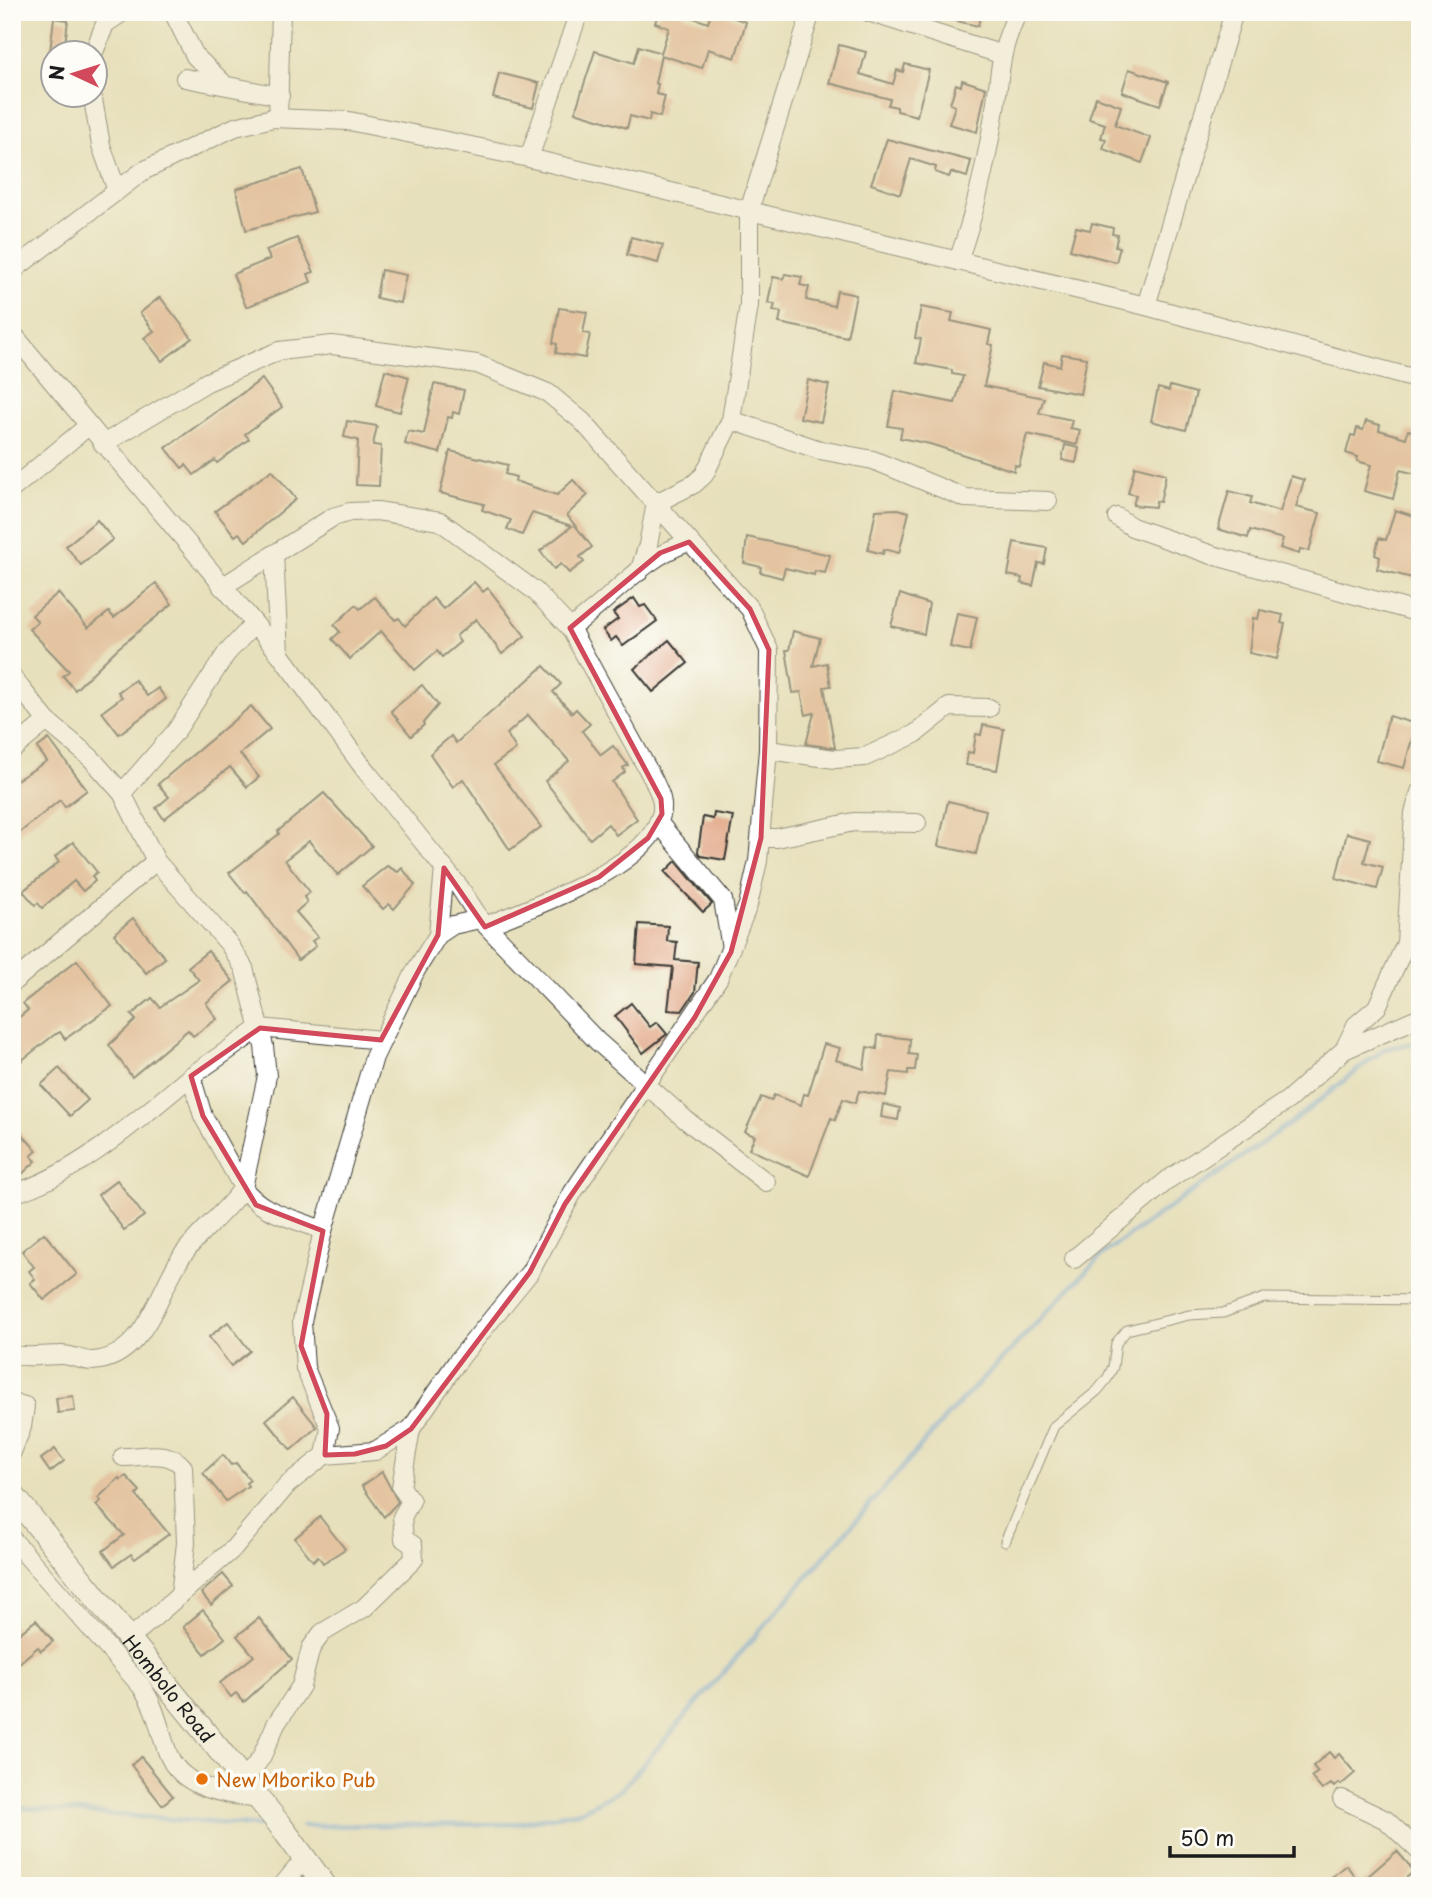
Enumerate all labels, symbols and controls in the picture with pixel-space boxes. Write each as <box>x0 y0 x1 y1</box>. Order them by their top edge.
north arrow <box>38 38 108 108</box>
text: N <box>42 64 71 81</box>
street label: Hombolo Road <box>117 1628 222 1749</box>
place label: New Mboriko Pub <box>216 1765 375 1793</box>
marker: New Mboriko Pub <box>194 1771 210 1787</box>
scale bar <box>1170 1814 1294 1858</box>
text: 50 m <box>1180 1821 1234 1853</box>

